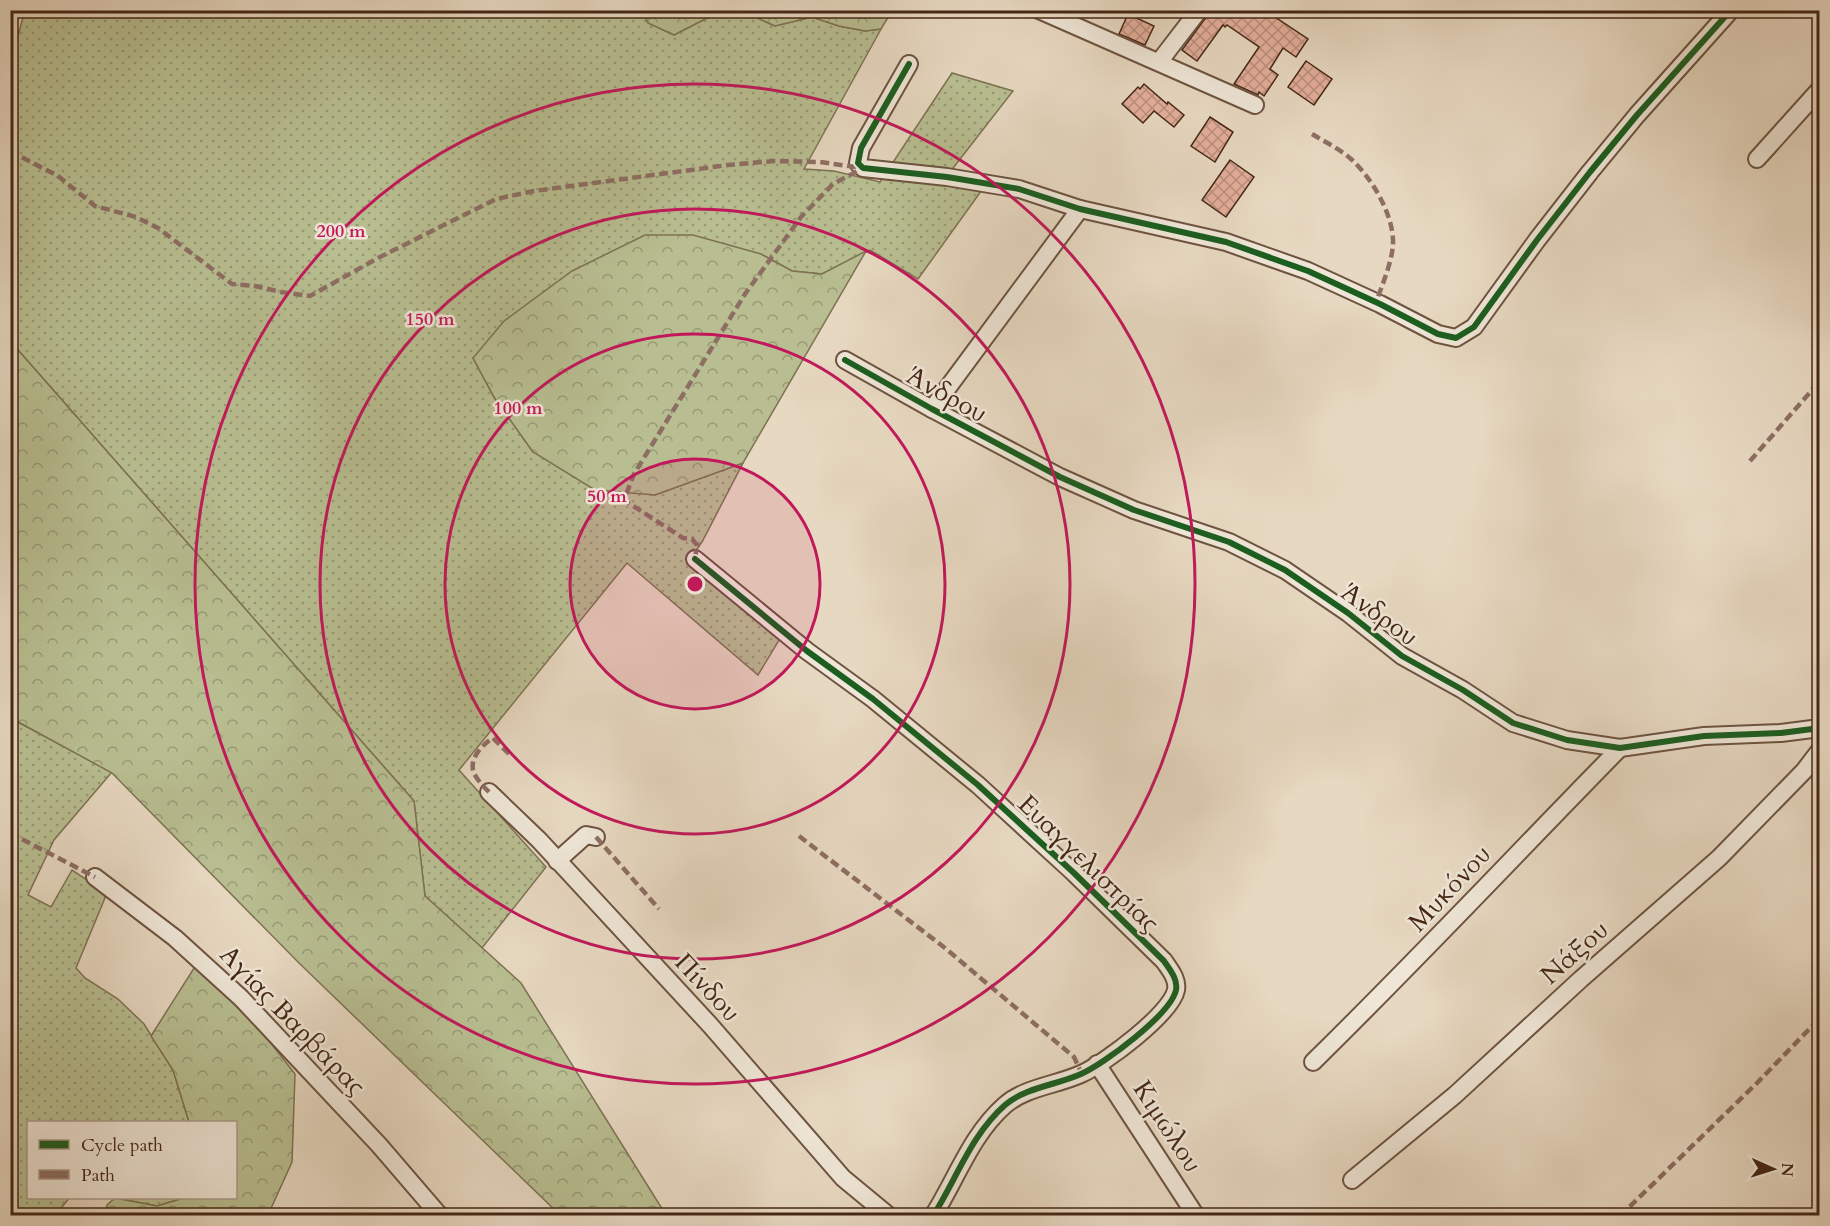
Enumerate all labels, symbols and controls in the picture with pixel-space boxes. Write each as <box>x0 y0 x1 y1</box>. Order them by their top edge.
text: 200 m <box>316 219 366 244</box>
text: 150 m <box>405 307 455 332</box>
street label: Άνδρου <box>900 358 993 431</box>
text: 100 m <box>493 396 543 421</box>
text: 50 m <box>587 484 627 509</box>
centre of rings <box>685 574 705 594</box>
street label: Άνδρου <box>1334 575 1425 654</box>
street label: Ευαγγελιστρίας <box>1010 787 1167 940</box>
street label: Μυκόνου <box>1400 837 1499 939</box>
street label: Νάξου <box>1533 913 1616 992</box>
street label: Αγίας Βαρβάρας <box>212 938 373 1103</box>
street label: Πίνδου <box>667 945 748 1029</box>
street label: Κιμώλου <box>1125 1074 1210 1179</box>
legend <box>27 1121 237 1199</box>
text: Cycle path <box>81 1133 163 1158</box>
north arrow <box>1743 1139 1803 1199</box>
text: N <box>1776 1162 1798 1177</box>
text: Path <box>81 1163 115 1188</box>

